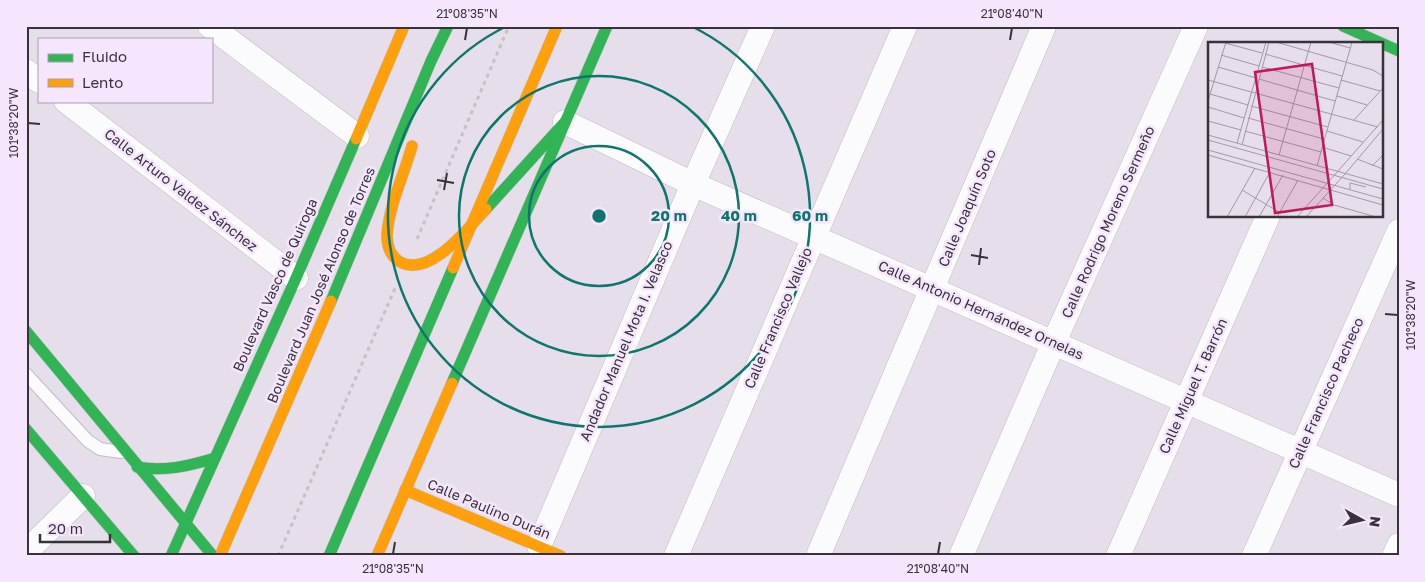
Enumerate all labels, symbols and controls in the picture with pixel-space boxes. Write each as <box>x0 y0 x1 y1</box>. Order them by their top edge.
text: 21°08'35"N <box>436 6 498 21</box>
text: 21°08'40"N <box>981 6 1043 21</box>
legend <box>38 38 212 102</box>
inset map <box>1208 42 1382 218</box>
text: Fluido <box>82 47 127 65</box>
text: Lento <box>82 73 123 91</box>
text: 101°38'20"W <box>6 87 21 158</box>
street label: Calle Rodrigo Moreno Sermeño <box>1057 123 1158 320</box>
street label: Calle Arturo Valdez Sánchez <box>101 125 261 255</box>
street label: Calle Joaquín Soto <box>934 146 999 269</box>
street label: Boulevard Juan José Alonso de Torres <box>263 164 378 405</box>
street label: Boulevard Vasco de Quiroga <box>229 196 320 374</box>
text: 20 m <box>651 206 687 224</box>
text: 40 m <box>721 206 757 224</box>
text: 60 m <box>792 206 828 224</box>
centre of rings <box>590 207 608 225</box>
street label: Andador Manuel Mota I. Velasco <box>576 238 675 443</box>
street label: Calle Francisco Vallejo <box>740 245 815 391</box>
street label: Calle Antonio Hernández Ornelas <box>876 256 1087 363</box>
text: 101°38'20"W <box>1403 279 1418 350</box>
street label: Calle Miguel T. Barrón <box>1155 315 1230 456</box>
street label: Calle Francisco Pacheco <box>1284 315 1367 471</box>
street label: Calle Paulino Durán <box>425 475 553 542</box>
north arrow <box>1338 494 1388 544</box>
scale bar <box>40 512 110 544</box>
text: N <box>1366 515 1385 528</box>
text: 20 m <box>48 519 83 537</box>
text: 21°08'35"N <box>362 561 424 576</box>
text: 21°08'40"N <box>907 561 969 576</box>

